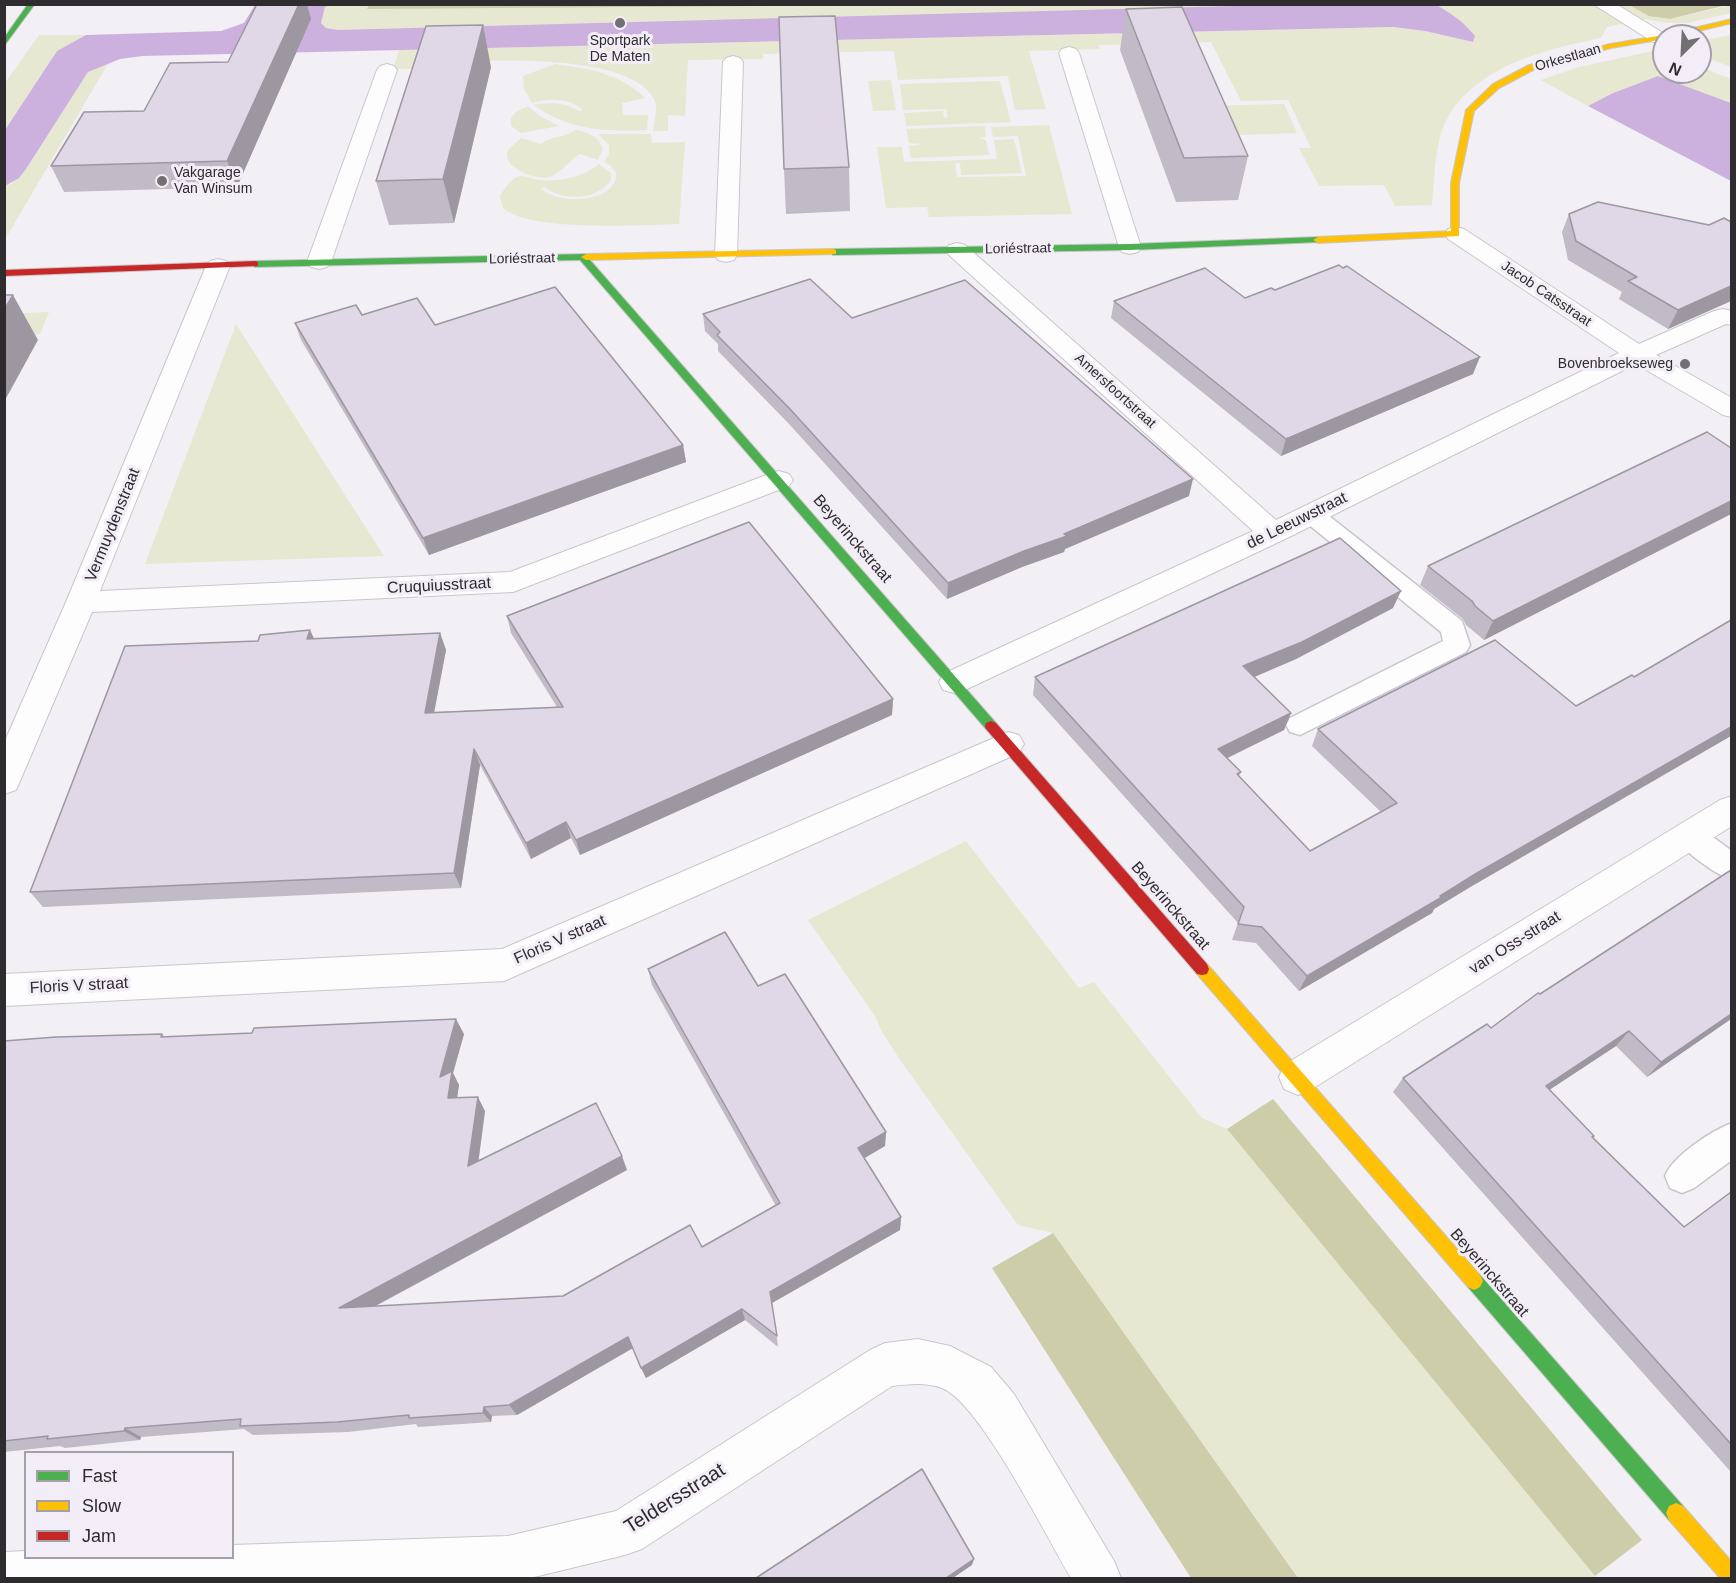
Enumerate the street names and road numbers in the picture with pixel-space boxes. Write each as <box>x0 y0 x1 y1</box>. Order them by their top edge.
street label: Orkestlaan <box>1533 41 1603 75</box>
street label: Loriéstraat <box>985 240 1051 258</box>
street label: Loriéstraat <box>489 250 555 268</box>
street label: Jacob Catsstraat <box>1498 258 1594 330</box>
street label: Amersfoortstraat <box>1071 350 1159 432</box>
street label: Vermuydenstraat <box>81 465 145 585</box>
street label: de Leeuwstraat <box>1244 488 1350 554</box>
street label: Beyerinckstraat <box>809 491 895 587</box>
street label: Cruquiusstraat <box>387 574 491 598</box>
street label: Beyerinckstraat <box>1127 858 1213 954</box>
street label: van Oss-straat <box>1466 907 1564 979</box>
street label: Floris V straat <box>511 911 609 969</box>
street label: Floris V straat <box>29 974 129 998</box>
street label: Beyerinckstraat <box>1446 1225 1532 1321</box>
street label: Teldersstraat <box>620 1458 730 1540</box>

